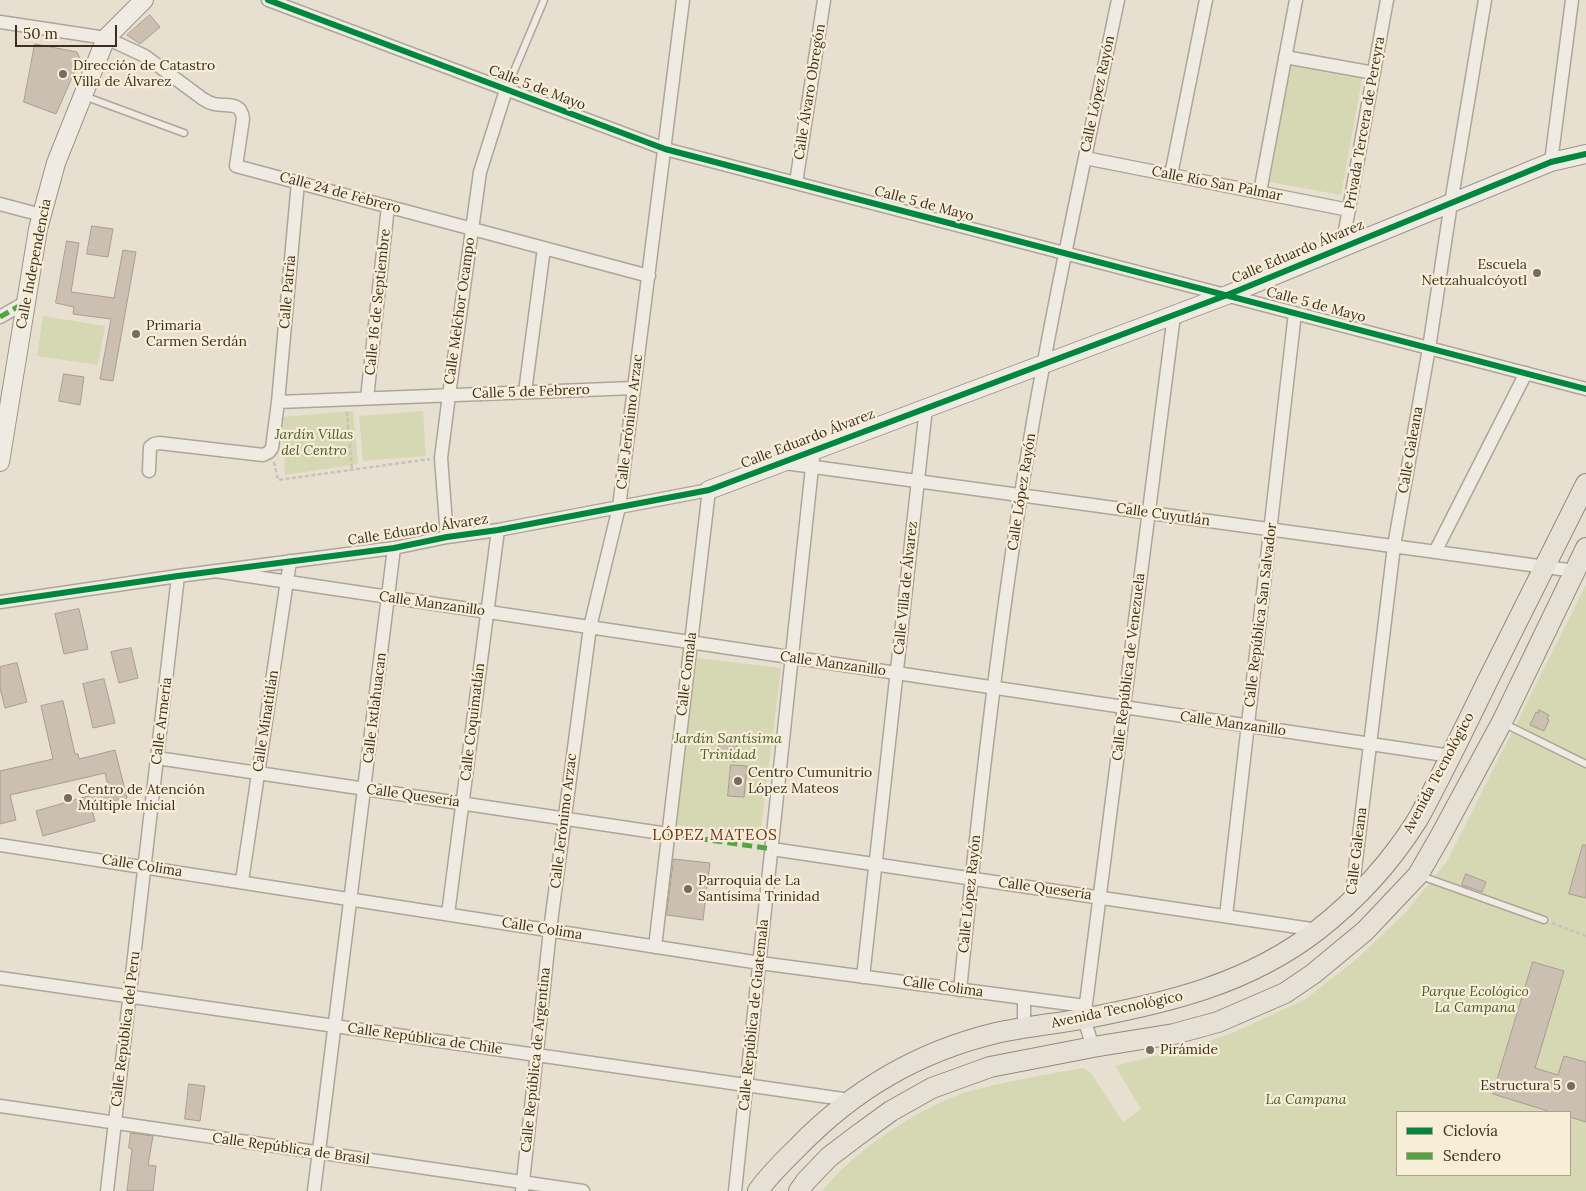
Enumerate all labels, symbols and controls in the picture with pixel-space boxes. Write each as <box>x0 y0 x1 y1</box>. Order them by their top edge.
scale bar <box>18 15 120 47</box>
street label: Calle Álvaro Obregón <box>791 23 829 161</box>
text: 50 m <box>23 24 58 43</box>
street label: Calle López Rayón <box>1077 34 1119 154</box>
street label: Privada Tercera de Pereyra <box>1342 35 1388 211</box>
place label: Dirección de Catastro Villa de Álvarez <box>73 58 215 90</box>
street label: Calle 5 de Mayo <box>486 62 588 114</box>
marker: Dirección de Catastro Villa de Álvarez <box>57 68 69 80</box>
street label: Calle Río San Palmar <box>1150 163 1284 205</box>
street label: Calle 24 de Febrero <box>277 169 403 217</box>
street label: Calle 5 de Mayo <box>872 183 976 225</box>
street label: Calle Independencia <box>13 197 55 331</box>
street label: Calle Eduardo Álvarez <box>1229 216 1367 288</box>
street label: Calle 16 de Septiembre <box>362 228 394 376</box>
street label: Calle Melchor Ocampo <box>441 236 479 386</box>
street label: Calle Patria <box>276 254 300 330</box>
place label: Escuela Netzahualcóyotl <box>1421 257 1527 290</box>
marker: Escuela Netzahualcóyotl <box>1531 267 1543 279</box>
street label: Calle 5 de Mayo <box>1264 284 1368 326</box>
place label: Primaria Carmen Serdán <box>146 318 247 351</box>
marker: Primaria Carmen Serdán <box>130 328 142 340</box>
street label: Calle Jerónimo Arzac <box>613 353 647 491</box>
street label: Calle 5 de Febrero <box>472 382 590 402</box>
street label: Calle Galeana <box>1395 405 1427 495</box>
street label: Calle Eduardo Álvarez <box>739 406 877 472</box>
park label: Jardín Villas del Centro <box>275 427 353 460</box>
street label: Calle López Rayón <box>1004 432 1040 552</box>
street label: Calle Cuyutlán <box>1115 500 1211 530</box>
street label: Calle Eduardo Álvarez <box>346 511 490 549</box>
street label: Calle Villa de Álvarez <box>891 520 921 656</box>
street label: Calle República San Salvador <box>1241 522 1281 708</box>
street label: Calle República de Venezuela <box>1109 572 1149 762</box>
street label: Calle Manzanillo <box>378 588 486 620</box>
street label: Calle Comala <box>674 631 700 717</box>
street label: Calle Manzanillo <box>779 648 887 680</box>
street label: Calle Ixtlahuacan <box>360 652 390 764</box>
street label: Calle Coquimatlán <box>457 662 489 782</box>
street label: Calle Minatitlán <box>250 669 282 773</box>
street label: Calle Armeria <box>148 676 176 766</box>
street label: Calle Manzanillo <box>1179 708 1287 740</box>
street label: Avenida Tecnológico <box>1400 710 1478 836</box>
park label: Jardín Santísima Trinidad <box>674 731 782 764</box>
street label: Calle Jerónimo Arzac <box>547 752 581 890</box>
place label: Centro Cumunitrio López Mateos <box>748 765 872 798</box>
marker: Centro Cumunitrio López Mateos <box>732 775 744 787</box>
street label: Calle Quesería <box>365 781 461 811</box>
place label: Centro de Atención Múltiple Inicial <box>78 782 205 814</box>
marker: Centro de Atención Múltiple Inicial <box>62 792 74 804</box>
street label: Calle Galeana <box>1343 806 1371 896</box>
district label: LÓPEZ MATEOS <box>651 827 779 845</box>
street label: Calle López Rayón <box>955 834 985 954</box>
street label: Calle Colima <box>101 851 183 881</box>
place label: Parroquia de La Santísima Trinidad <box>698 873 820 906</box>
street label: Calle Quesería <box>997 874 1093 904</box>
marker: Parroquia de La Santísima Trinidad <box>682 883 694 895</box>
street label: Calle Colima <box>501 914 583 944</box>
street label: Calle República de Guatemala <box>736 918 772 1112</box>
street label: Calle República del Peru <box>108 950 144 1108</box>
street label: Calle República de Argentina <box>518 967 554 1153</box>
street label: Calle Colima <box>902 973 984 1001</box>
park label: Parque Ecológico La Campana <box>1421 984 1529 1016</box>
street label: Avenida Tecnológico <box>1050 988 1184 1032</box>
street label: Calle República de Chile <box>346 1020 504 1058</box>
place label: Pirámide <box>1160 1042 1218 1058</box>
marker: Pirámide <box>1144 1044 1156 1056</box>
place label: Estructura 5 <box>1480 1078 1561 1094</box>
marker: Estructura 5 <box>1565 1080 1577 1092</box>
park label: La Campana <box>1266 1092 1346 1108</box>
legend <box>1396 1111 1571 1176</box>
text: Ciclovía <box>1443 1121 1498 1140</box>
street label: Calle República de Brasil <box>211 1130 371 1168</box>
text: Sendero <box>1443 1146 1501 1165</box>

